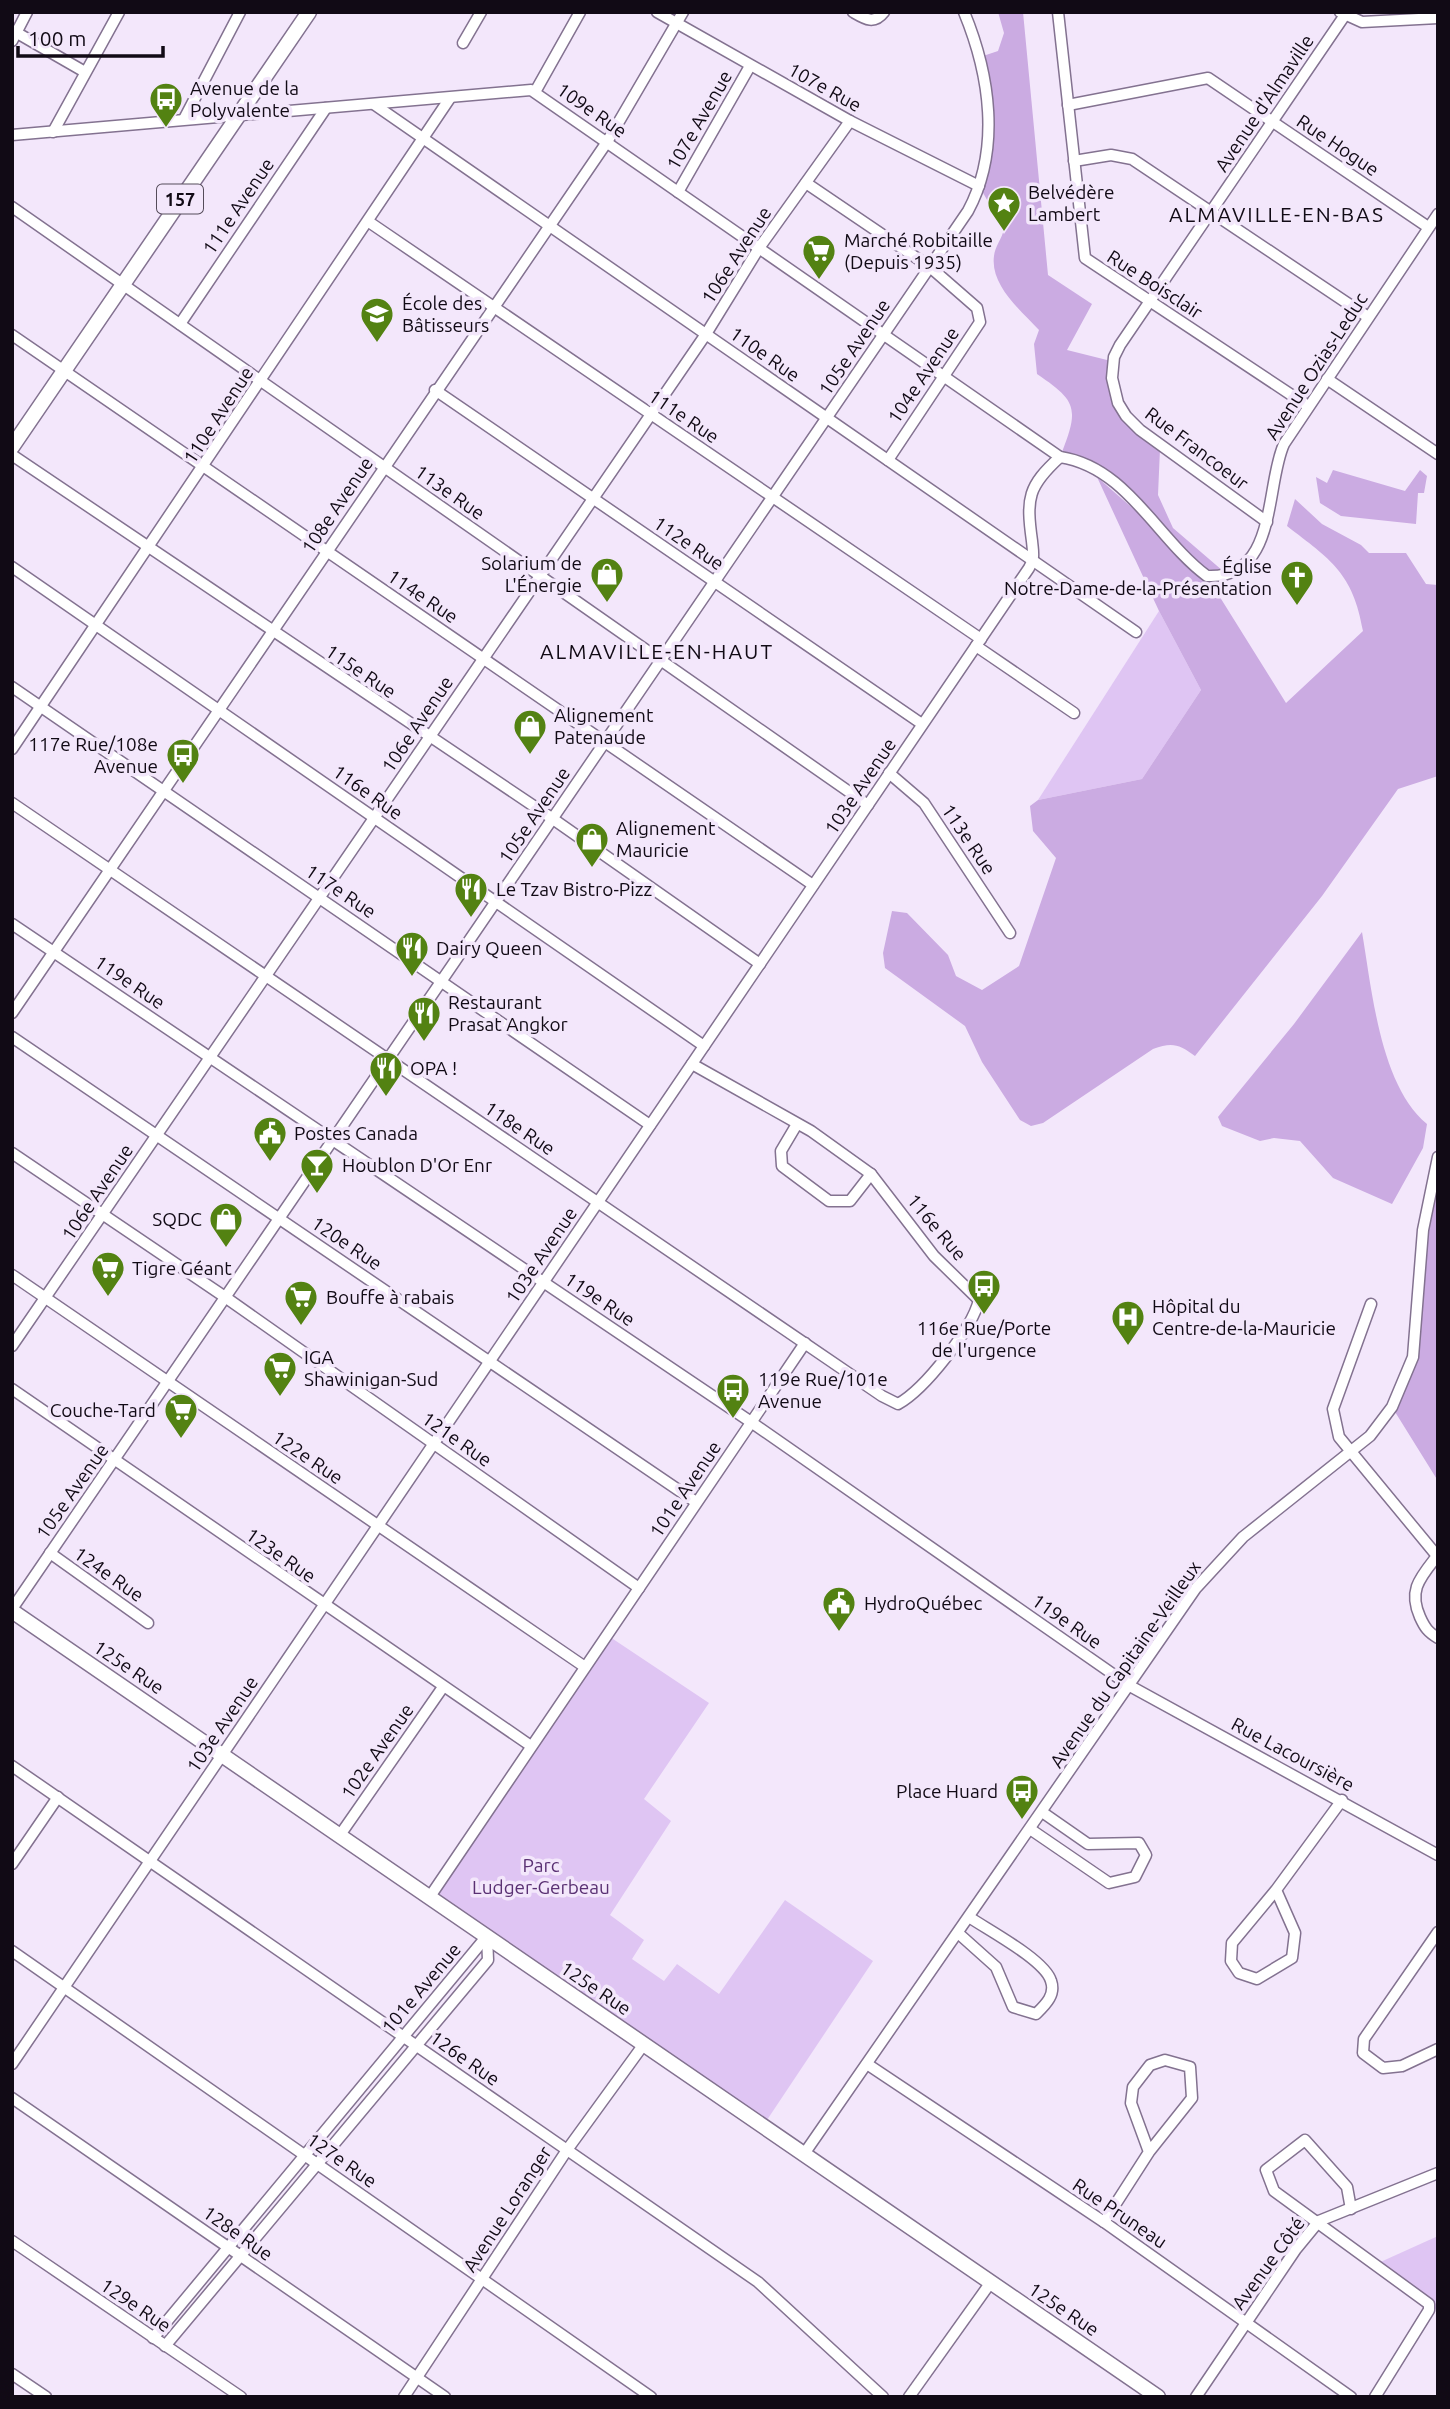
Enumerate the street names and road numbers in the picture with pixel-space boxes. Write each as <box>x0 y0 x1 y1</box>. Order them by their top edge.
street label: Avenue d'Almaville <box>1210 30 1318 176</box>
street label: 107e Rue <box>785 58 865 116</box>
street label: 107e Avenue <box>662 66 736 174</box>
street label: 109e Rue <box>553 78 631 142</box>
street label: Rue Hogue <box>1293 110 1383 180</box>
street label: 111e Avenue <box>198 154 278 258</box>
road number: 157 <box>157 184 203 214</box>
street label: 106e Avenue <box>697 202 775 308</box>
street label: Rue Boisclair <box>1103 245 1207 323</box>
street label: Avenue Ozias-Leduc <box>1260 288 1372 444</box>
street label: 105e Avenue <box>814 295 894 399</box>
street label: 110e Rue <box>726 322 804 386</box>
street label: 104e Avenue <box>883 323 963 427</box>
street label: 110e Avenue <box>179 362 257 468</box>
street label: 111e Rue <box>645 384 723 448</box>
street label: Rue Francoeur <box>1141 402 1253 494</box>
street label: 108e Avenue <box>297 453 377 557</box>
street label: 113e Rue <box>411 460 489 524</box>
street label: 112e Rue <box>650 511 728 575</box>
street label: 114e Rue <box>384 564 462 628</box>
street label: 115e Rue <box>322 639 400 703</box>
street label: 106e Avenue <box>377 672 457 776</box>
street label: 103e Avenue <box>820 734 900 838</box>
street label: 116e Rue <box>329 760 407 824</box>
street label: 105e Avenue <box>494 763 574 867</box>
street label: 113e Rue <box>937 800 1001 878</box>
street label: 117e Rue <box>302 859 380 923</box>
street label: 119e Rue <box>91 950 169 1014</box>
street label: 118e Rue <box>481 1096 559 1160</box>
street label: 106e Avenue <box>57 1140 137 1244</box>
street label: 116e Rue <box>903 1189 971 1265</box>
street label: 103e Avenue <box>501 1203 581 1307</box>
street label: 120e Rue <box>308 1211 386 1275</box>
street label: 119e Rue <box>561 1267 639 1331</box>
street label: 121e Rue <box>418 1407 496 1471</box>
street label: 122e Rue <box>269 1425 347 1489</box>
street label: 101e Avenue <box>645 1437 725 1541</box>
street label: 105e Avenue <box>31 1439 113 1543</box>
street label: 123e Rue <box>242 1523 320 1587</box>
street label: 124e Rue <box>70 1542 148 1606</box>
street label: Avenue du Capitaine-Veilleux <box>1045 1556 1205 1772</box>
street label: 119e Rue <box>1028 1589 1106 1653</box>
street label: 125e Rue <box>90 1635 168 1699</box>
street label: 103e Avenue <box>182 1672 262 1776</box>
street label: 102e Avenue <box>336 1699 418 1803</box>
street label: Rue Lacoursière <box>1228 1712 1358 1796</box>
street label: 101e Avenue <box>377 1938 465 2038</box>
street label: 125e Rue <box>557 1956 635 2020</box>
street label: 126e Rue <box>426 2026 504 2090</box>
street label: 127e Rue <box>303 2128 381 2192</box>
street label: Avenue Loranger <box>458 2142 556 2276</box>
street label: Rue Pruneau <box>1069 2173 1171 2253</box>
street label: 128e Rue <box>199 2201 277 2265</box>
street label: Avenue Côté <box>1227 2212 1309 2314</box>
street label: 129e Rue <box>97 2273 175 2337</box>
street label: 125e Rue <box>1025 2277 1103 2341</box>

